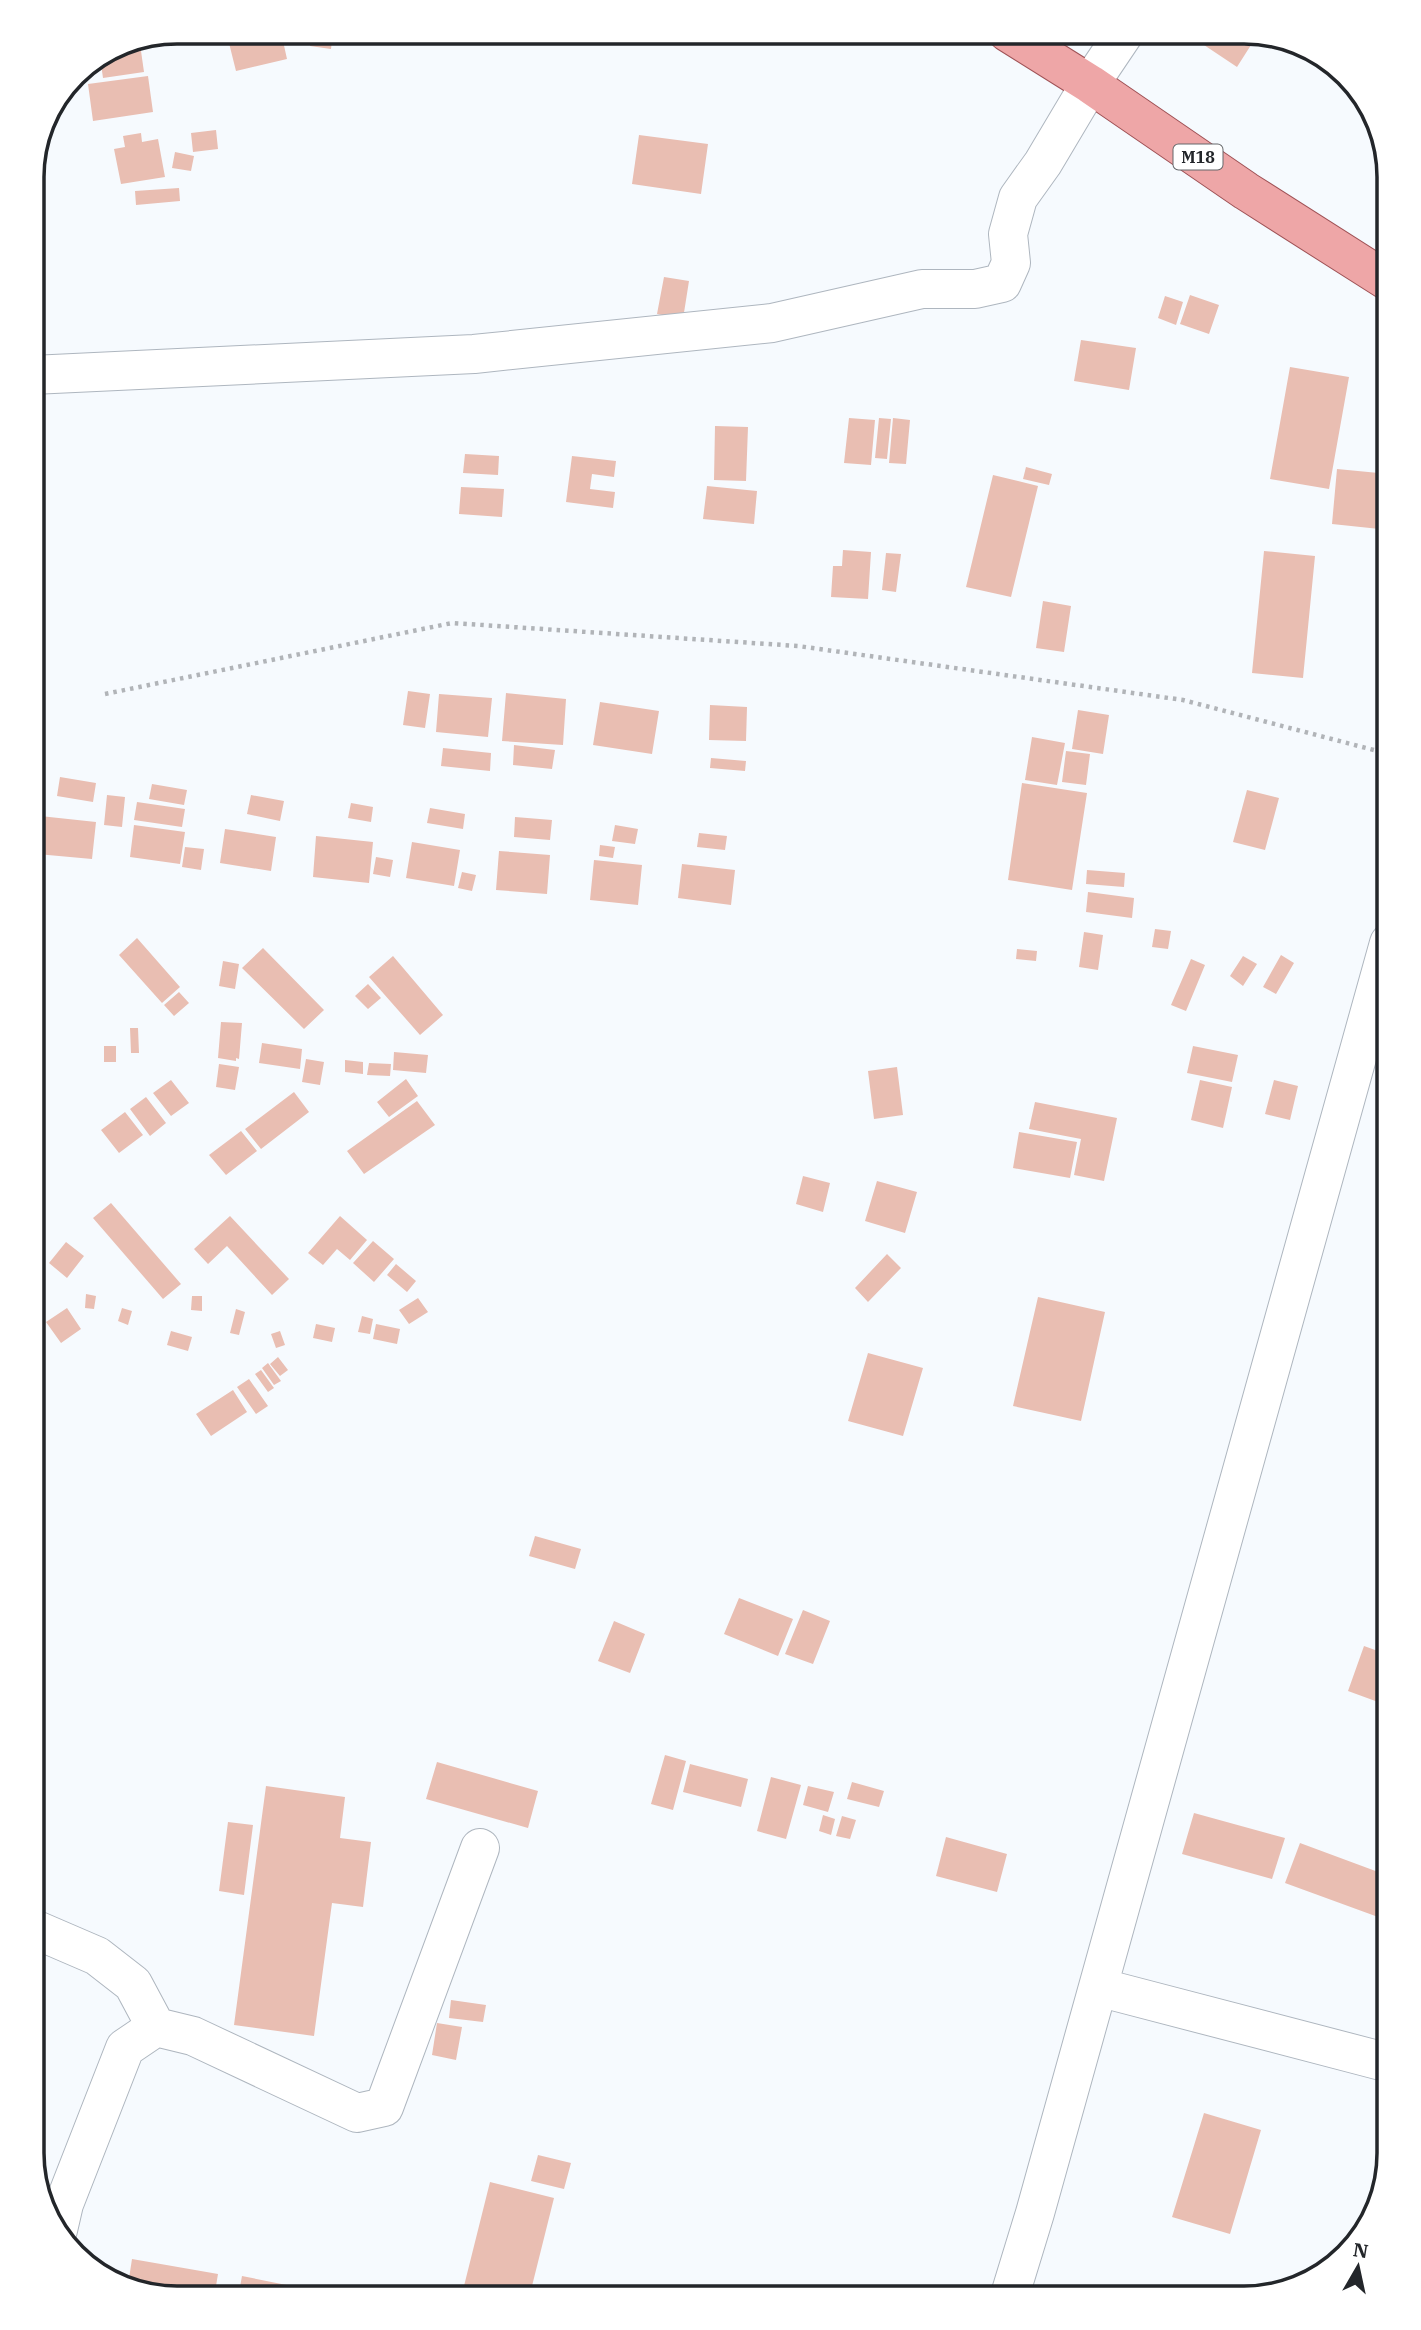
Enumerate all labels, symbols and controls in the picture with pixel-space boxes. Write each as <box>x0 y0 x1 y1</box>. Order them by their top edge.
road number: M18 <box>1174 144 1222 169</box>
north arrow <box>1323 2232 1393 2302</box>
text: N <box>1351 2237 1370 2263</box>

